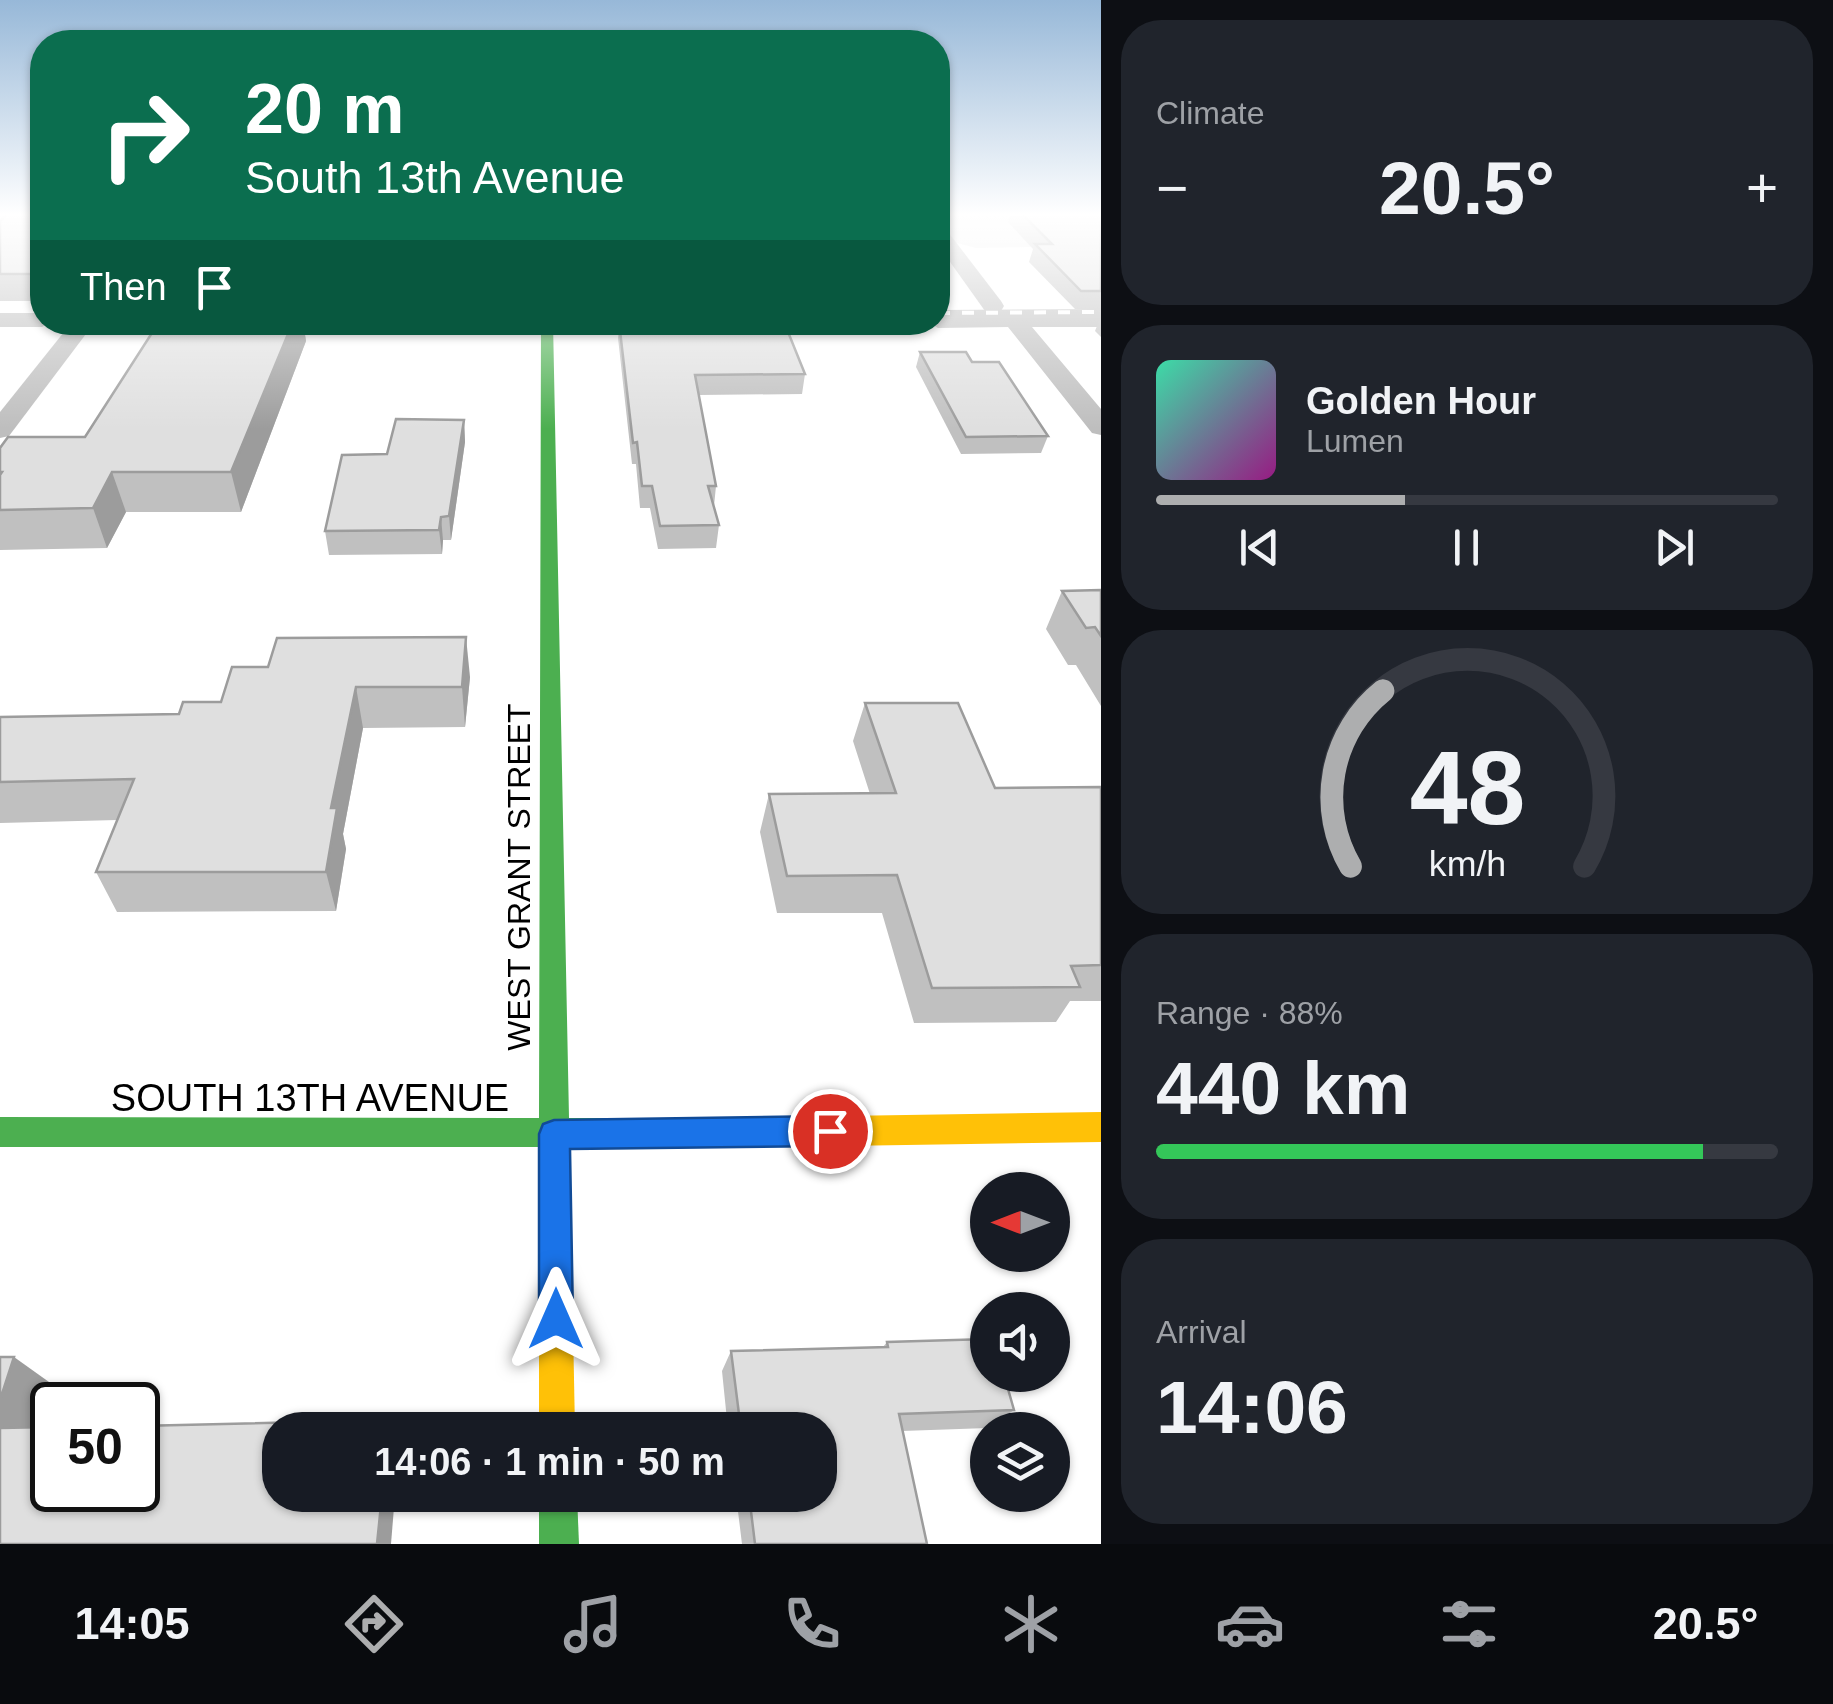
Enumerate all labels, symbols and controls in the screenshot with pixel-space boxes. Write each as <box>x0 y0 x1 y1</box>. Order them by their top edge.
icon: right <box>80 70 210 200</box>
text: 20 m <box>245 70 405 148</box>
text: Climate <box>1156 95 1264 131</box>
text: 20.5° <box>1379 146 1555 230</box>
text: South 13th Avenue <box>245 152 625 203</box>
text: − <box>1156 157 1188 219</box>
text: + <box>1746 157 1778 219</box>
icon: arrive <box>187 260 242 315</box>
text: Then <box>80 266 167 308</box>
text: Golden Hour <box>1306 380 1536 422</box>
text: Lumen <box>1306 423 1404 459</box>
icon: previous <box>1232 520 1287 575</box>
icon: pause <box>1439 520 1494 575</box>
icon: next <box>1647 520 1702 575</box>
street label: WEST GRANT STREET <box>501 703 537 1051</box>
text: 48 <box>1409 730 1525 846</box>
text: km/h <box>1428 844 1506 884</box>
text: Range · 88% <box>1156 995 1343 1031</box>
text: 440 km <box>1156 1046 1410 1130</box>
street label: SOUTH 13TH AVENUE <box>111 1077 509 1119</box>
pin <box>788 1089 873 1174</box>
icon: arrive <box>803 1104 858 1159</box>
north arrow <box>970 1172 1070 1272</box>
map controls <box>970 1172 1070 1512</box>
position arrow <box>504 1267 608 1371</box>
button: sound <box>970 1292 1070 1392</box>
text: Arrival <box>1156 1314 1247 1350</box>
text: 14:06 <box>1156 1365 1348 1449</box>
speed limit sign: 50 <box>30 1382 160 1512</box>
button: layers <box>970 1412 1070 1512</box>
text: 14:06 · 1 min · 50 m <box>374 1441 725 1483</box>
icon: directions <box>339 1589 409 1659</box>
icon: music <box>558 1589 628 1659</box>
icon: phone <box>777 1589 847 1659</box>
icon: climate <box>996 1589 1066 1659</box>
icon: car <box>1215 1589 1285 1659</box>
icon: filters <box>1434 1589 1504 1659</box>
text: 14:05 <box>75 1598 190 1649</box>
text: 20.5° <box>1653 1598 1758 1649</box>

